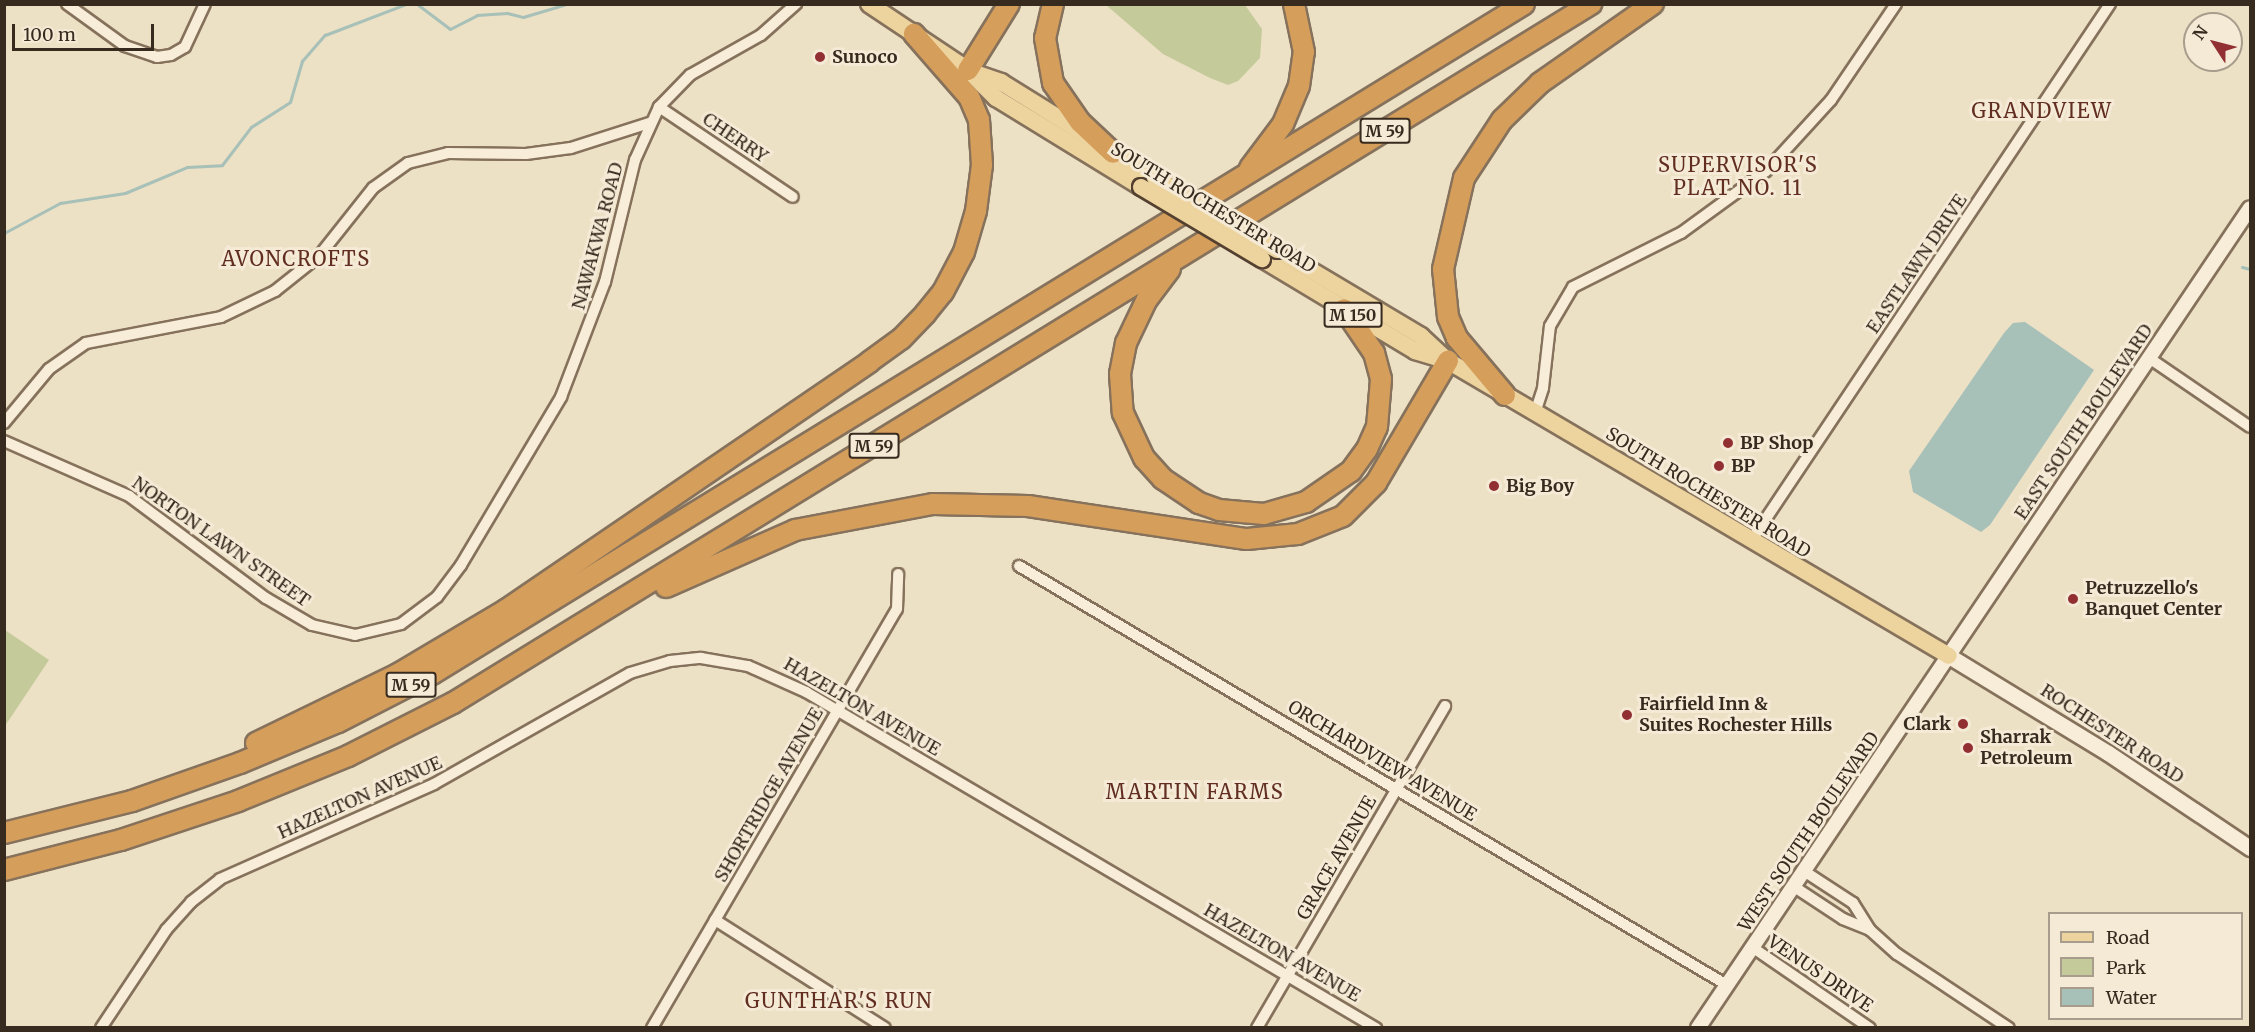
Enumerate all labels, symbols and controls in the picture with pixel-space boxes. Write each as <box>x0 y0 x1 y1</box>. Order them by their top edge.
scale bar <box>15 12 158 50</box>
north arrow <box>2183 12 2243 72</box>
text: N <box>2188 22 2212 44</box>
text: 100 m <box>23 23 76 46</box>
place label: Sunoco <box>832 46 897 68</box>
marker: Sunoco <box>813 50 827 64</box>
district label: GRANDVIEW <box>1972 98 2112 122</box>
street label: CHERRY <box>698 108 772 168</box>
road number: M 59 <box>1360 118 1410 144</box>
street label: SOUTH ROCHESTER ROAD <box>1107 138 1319 278</box>
district label: SUPERVISOR'S PLAT NO. 11 <box>1658 153 1818 200</box>
street label: NAWAKWA ROAD <box>568 160 628 312</box>
street label: EASTLAWN DRIVE <box>1862 190 1972 338</box>
district label: AVONCROFTS <box>221 246 371 270</box>
road number: M 150 <box>1323 302 1383 328</box>
street label: EAST SOUTH BOULEVARD <box>2010 320 2158 524</box>
street label: SOUTH ROCHESTER ROAD <box>1602 423 1814 563</box>
place label: BP Shop <box>1740 432 1813 454</box>
road number: M 59 <box>848 433 900 459</box>
marker: BP Shop <box>1721 436 1735 450</box>
place label: BP <box>1731 455 1755 477</box>
marker: BP <box>1712 459 1726 473</box>
street label: NORTON LAWN STREET <box>128 472 314 612</box>
place label: Big Boy <box>1506 475 1574 497</box>
marker: Big Boy <box>1487 479 1501 493</box>
place label: Petruzzello's Banquet Center <box>2085 578 2222 620</box>
marker: Petruzzello's Banquet Center <box>2066 592 2080 606</box>
street label: HAZELTON AVENUE <box>780 653 944 761</box>
road number: M 59 <box>386 672 436 698</box>
street label: ROCHESTER ROAD <box>2036 680 2188 788</box>
place label: Fairfield Inn & Suites Rochester Hills <box>1639 694 1832 736</box>
street label: ORCHARDVIEW AVENUE <box>1284 696 1480 826</box>
street label: SHORTRIDGE AVENUE <box>710 704 828 886</box>
marker: Fairfield Inn & Suites Rochester Hills <box>1620 708 1634 722</box>
place label: Clark <box>1904 713 1951 735</box>
marker: Clark <box>1956 717 1970 731</box>
place label: Sharrak Petroleum <box>1980 727 2072 770</box>
street label: WEST SOUTH BOULEVARD <box>1734 728 1884 936</box>
marker: Sharrak Petroleum <box>1961 741 1975 755</box>
street label: HAZELTON AVENUE <box>275 752 445 844</box>
district label: MARTIN FARMS <box>1106 779 1284 803</box>
street label: GRACE AVENUE <box>1293 792 1381 924</box>
street label: HAZELTON AVENUE <box>1200 899 1364 1007</box>
legend <box>2048 912 2243 1020</box>
text: Road <box>2106 926 2150 949</box>
street label: VENUS DRIVE <box>1763 931 1877 1017</box>
text: Park <box>2106 956 2146 979</box>
text: Water <box>2106 986 2157 1009</box>
district label: GUNTHAR'S RUN <box>745 988 933 1012</box>

